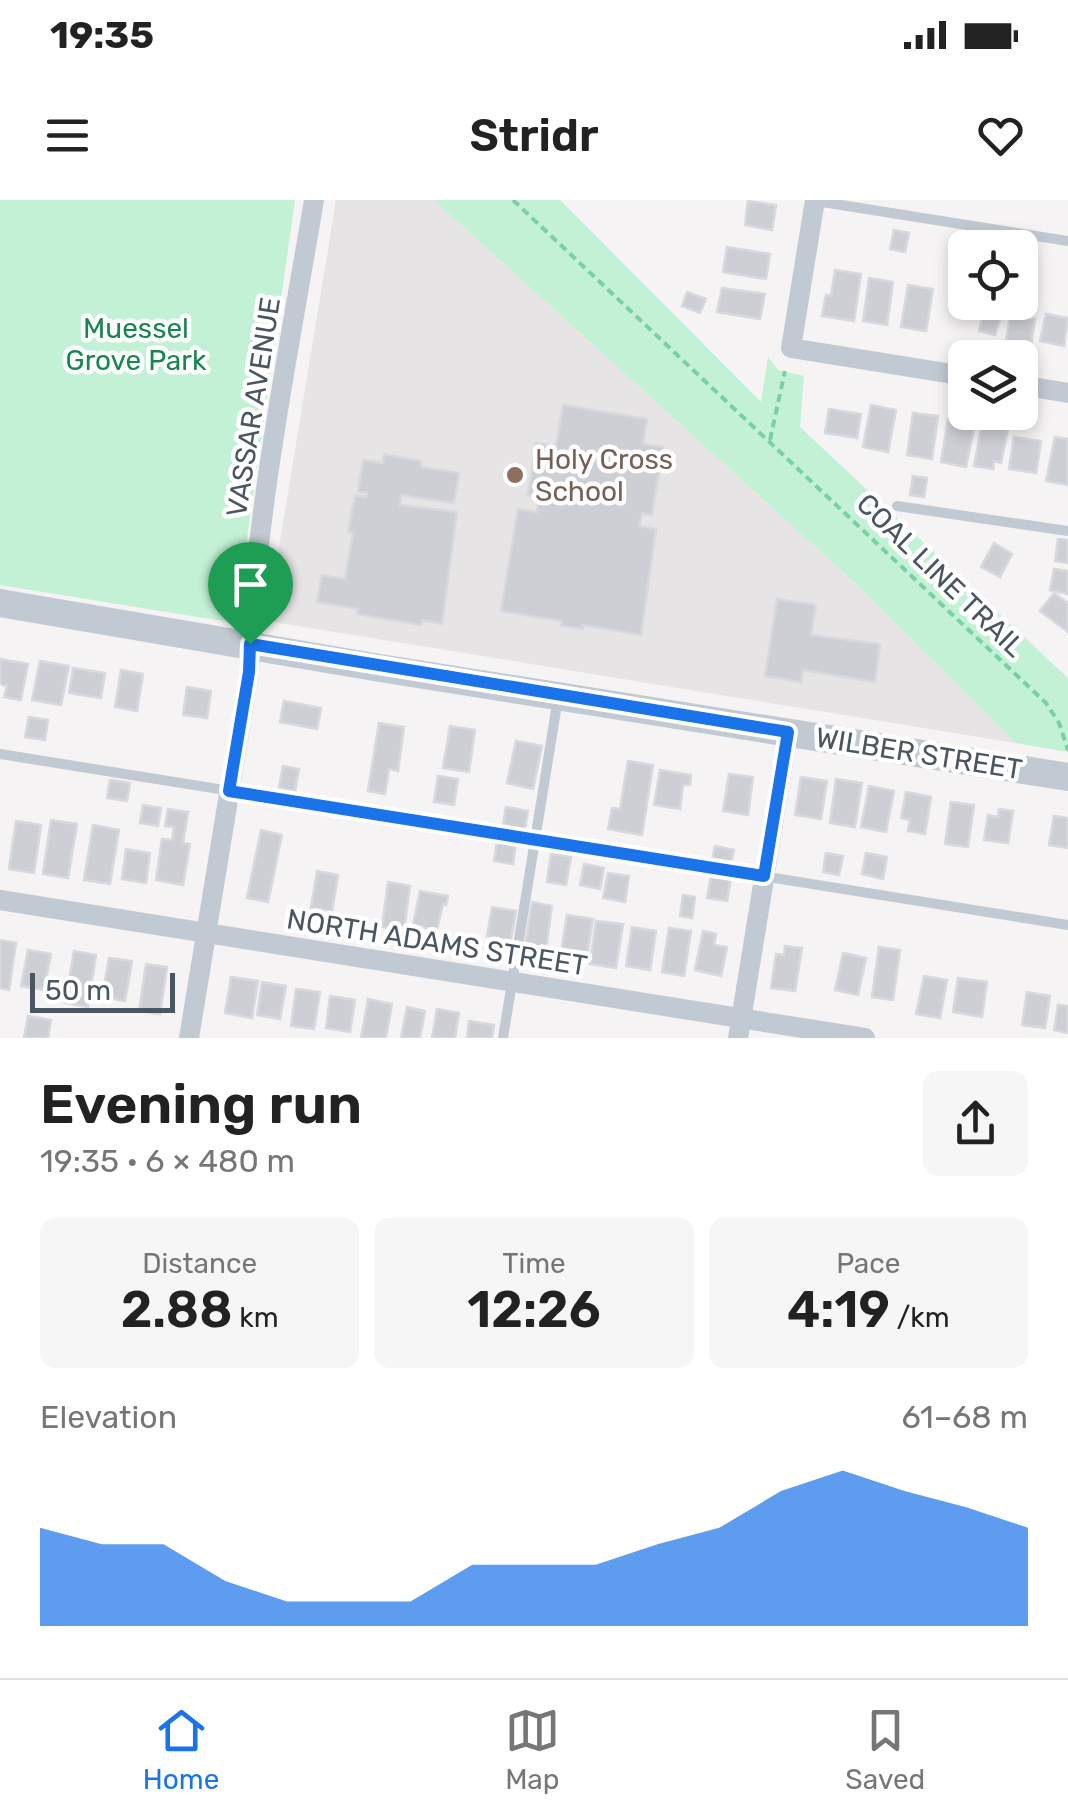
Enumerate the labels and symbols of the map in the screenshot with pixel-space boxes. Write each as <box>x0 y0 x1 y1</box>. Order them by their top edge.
street label: VASSAR AVENUE <box>220 295 287 519</box>
park label: Muessel Grove Park <box>66 312 207 377</box>
place label: Holy Cross School <box>535 443 673 508</box>
marker: Holy Cross School <box>504 464 526 486</box>
street label: COAL LINE TRAIL <box>850 487 1032 664</box>
pin <box>208 542 293 645</box>
street label: WILBER STREET <box>813 721 1025 786</box>
street label: NORTH ADAMS STREET <box>284 902 589 983</box>
scale bar <box>30 968 175 1013</box>

